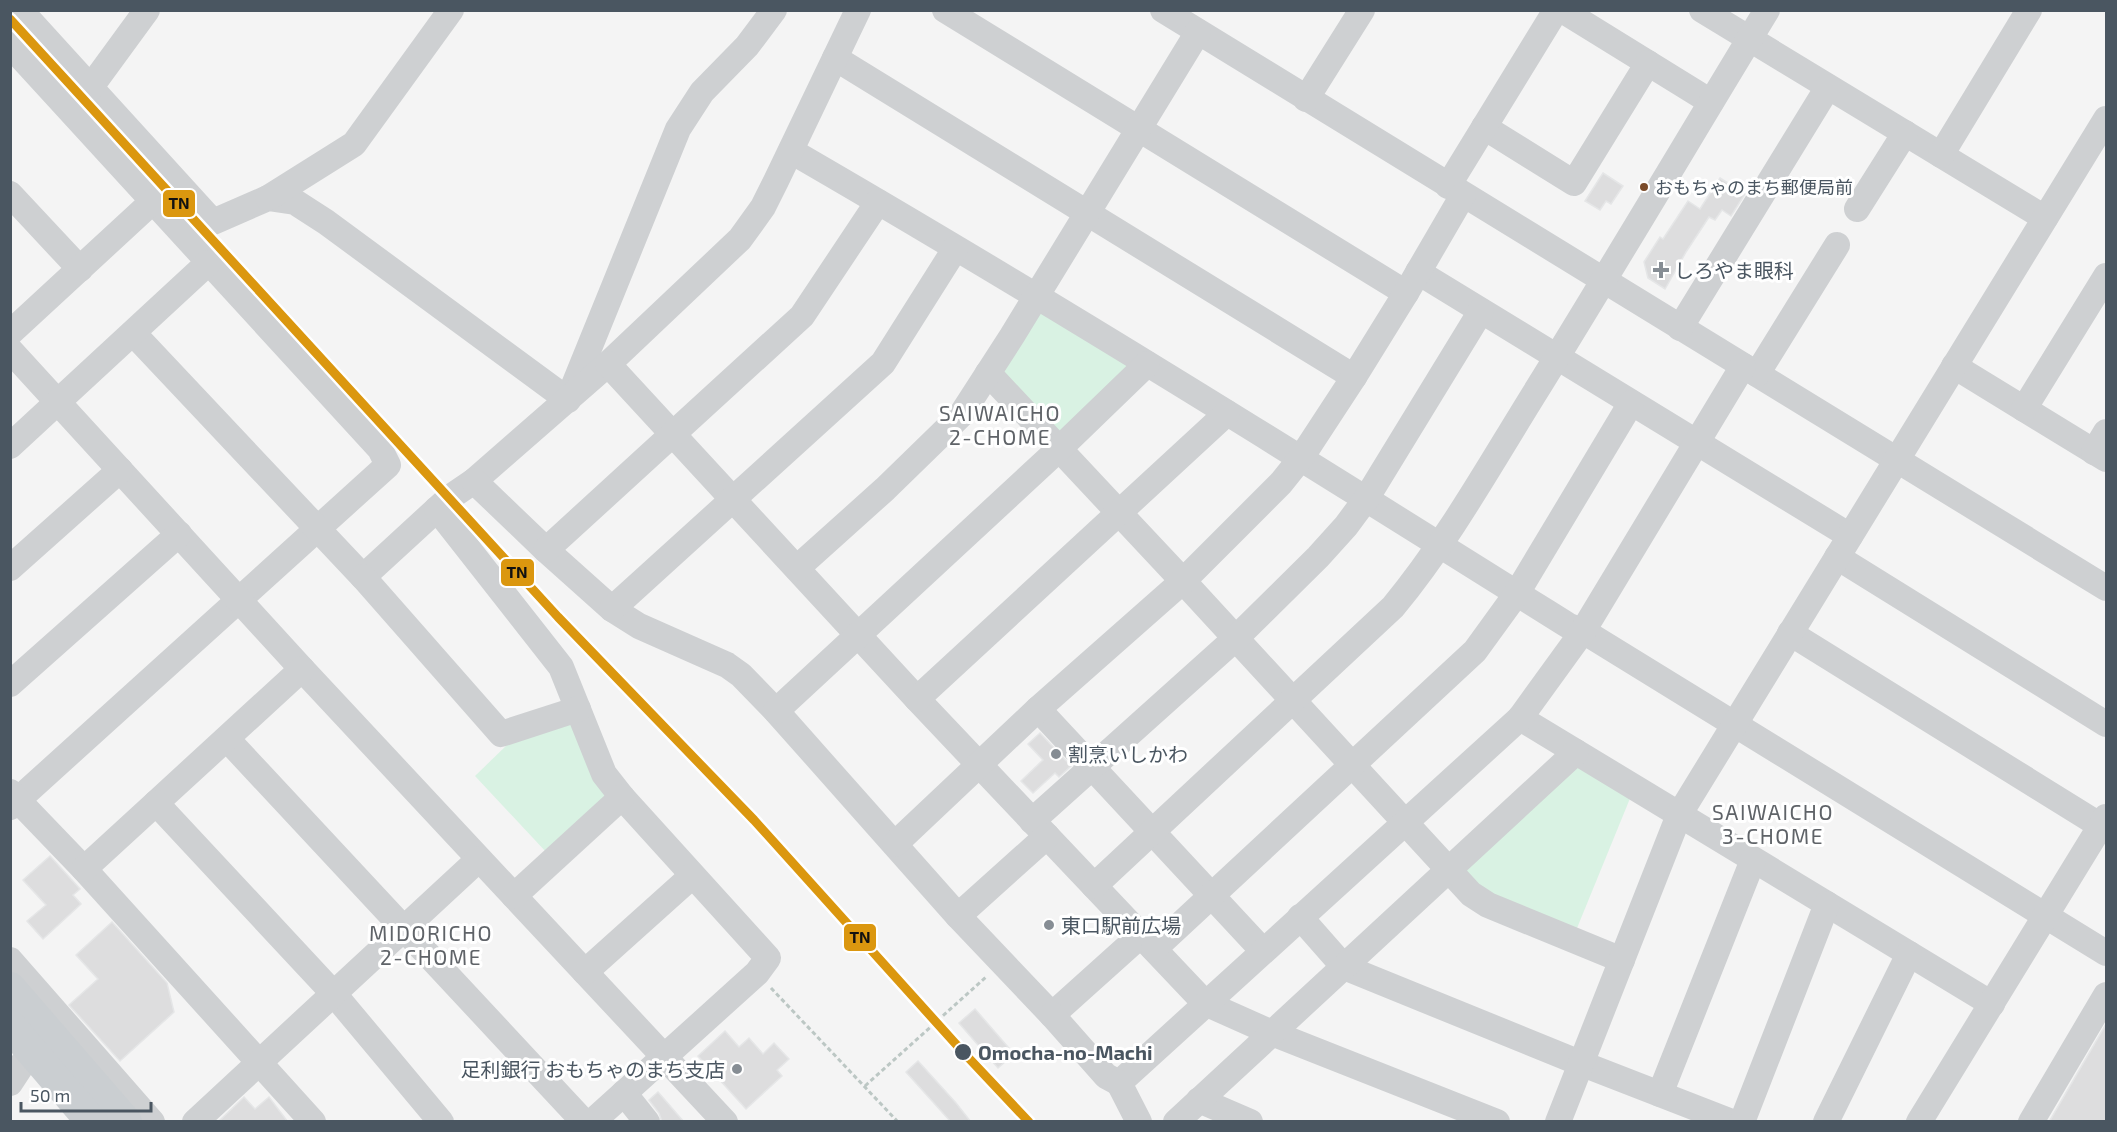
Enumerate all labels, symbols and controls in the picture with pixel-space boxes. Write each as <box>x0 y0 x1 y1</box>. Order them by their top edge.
place label: おもちゃのまち郵便局前 <box>1655 176 1853 198</box>
marker: おもちゃのまち郵便局前 <box>1638 181 1650 193</box>
line badge: TN <box>162 189 196 218</box>
text: TN <box>168 193 190 212</box>
place label: しろやま眼科 <box>1674 258 1794 282</box>
marker: しろやま眼科 <box>1652 261 1670 279</box>
district label: SAIWAICHO 2-CHOME <box>939 400 1061 449</box>
line badge: TN <box>500 558 535 587</box>
text: TN <box>506 562 528 581</box>
place label: 割烹いしかわ <box>1068 742 1188 766</box>
marker: 割烹いしかわ <box>1049 747 1063 761</box>
district label: SAIWAICHO 3-CHOME <box>1712 799 1834 848</box>
place label: 東口駅前広場 <box>1061 913 1181 937</box>
marker: 東口駅前広場 <box>1042 918 1056 932</box>
district label: MIDORICHO 2-CHOME <box>369 920 493 969</box>
line badge: TN <box>843 923 877 952</box>
text: TN <box>849 927 871 946</box>
place label: Omocha-no-Machi <box>978 1040 1153 1064</box>
marker: Omocha-no-Machi <box>953 1042 973 1062</box>
place label: 足利銀行 おもちゃのまち支店 <box>461 1057 725 1081</box>
marker: 足利銀行 おもちゃのまち支店 <box>730 1062 744 1076</box>
scale bar <box>21 1075 152 1113</box>
text: 50 m <box>30 1084 70 1106</box>

